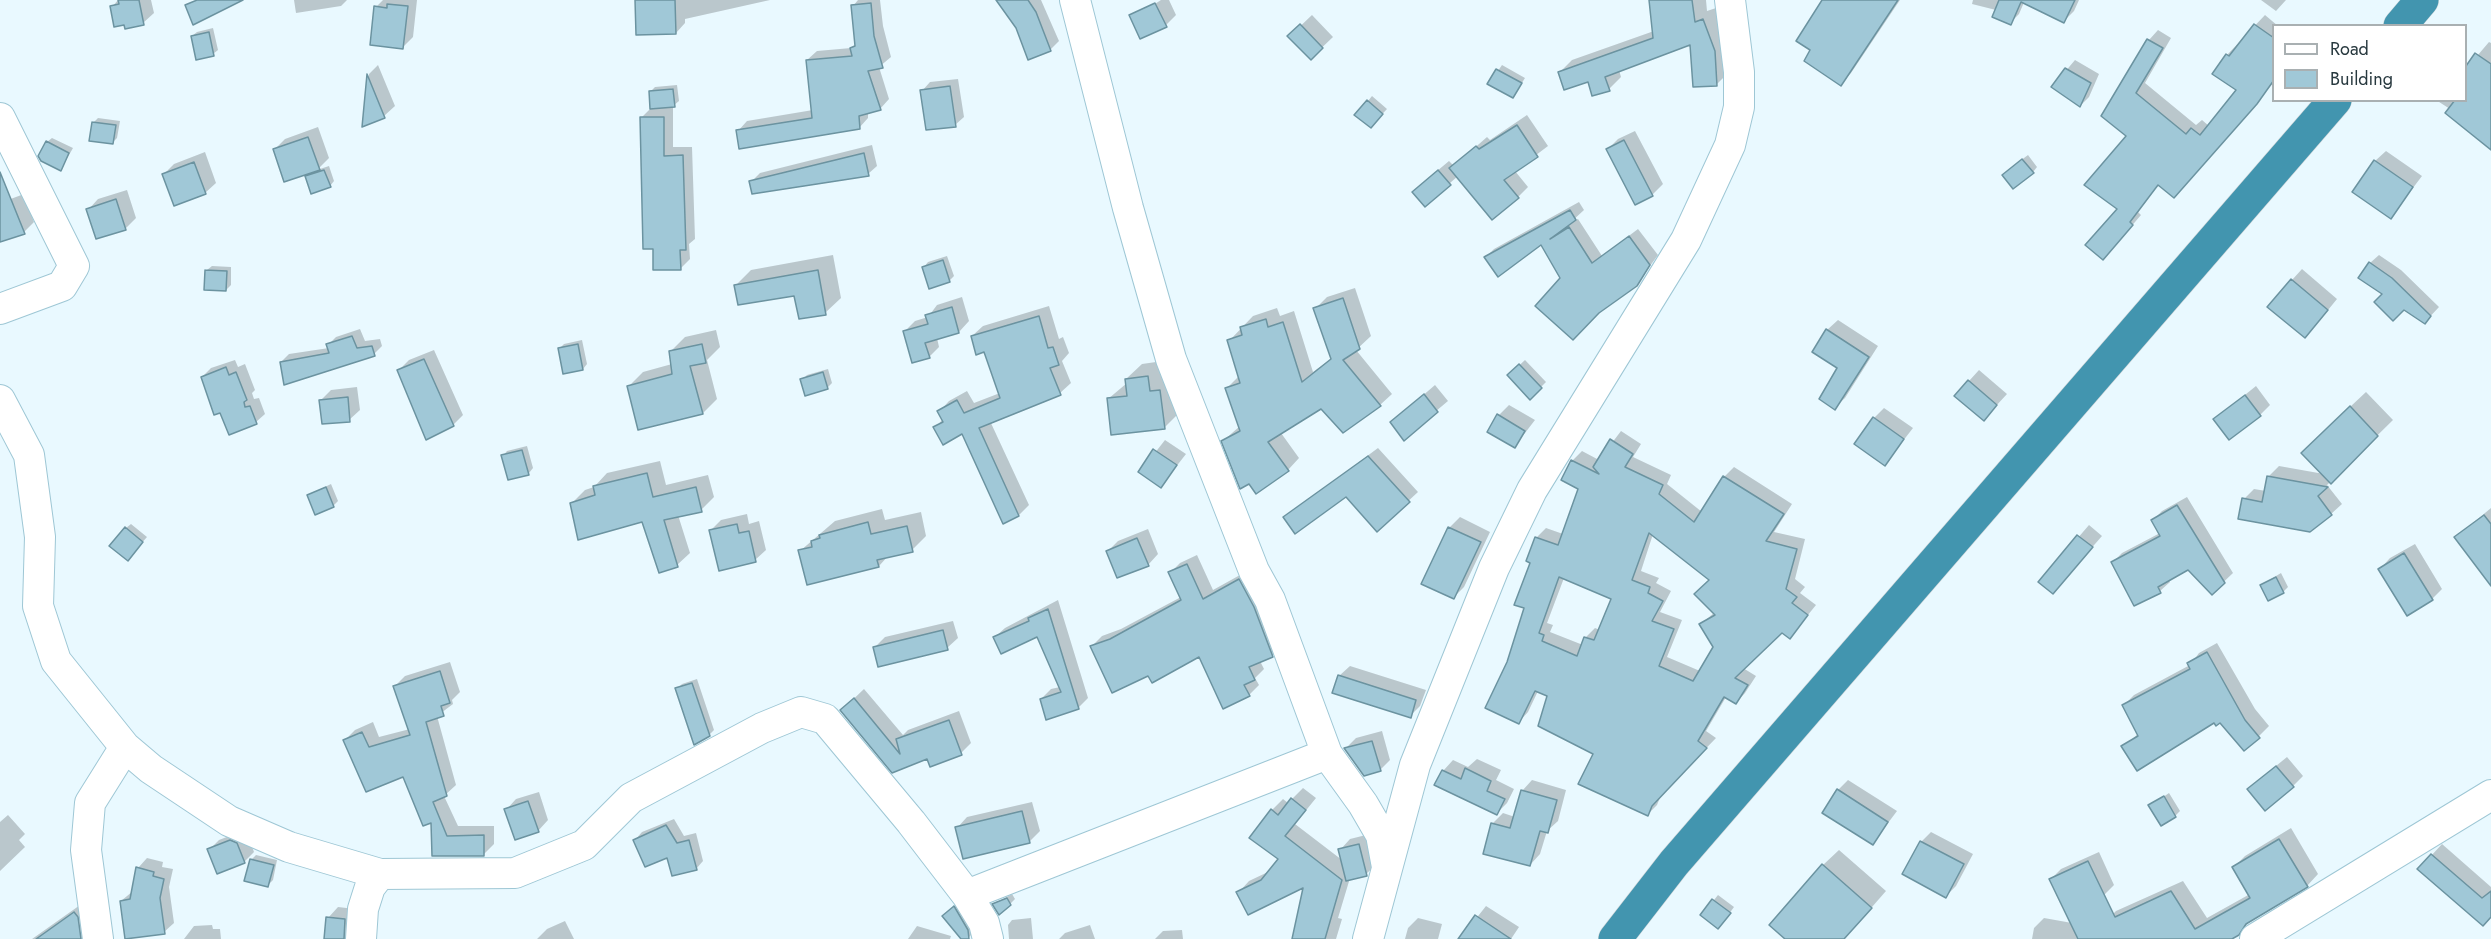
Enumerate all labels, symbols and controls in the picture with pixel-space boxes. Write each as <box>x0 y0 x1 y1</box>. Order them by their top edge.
legend <box>2272 24 2467 102</box>
text: Road <box>2330 36 2369 62</box>
text: Building <box>2330 66 2393 92</box>

